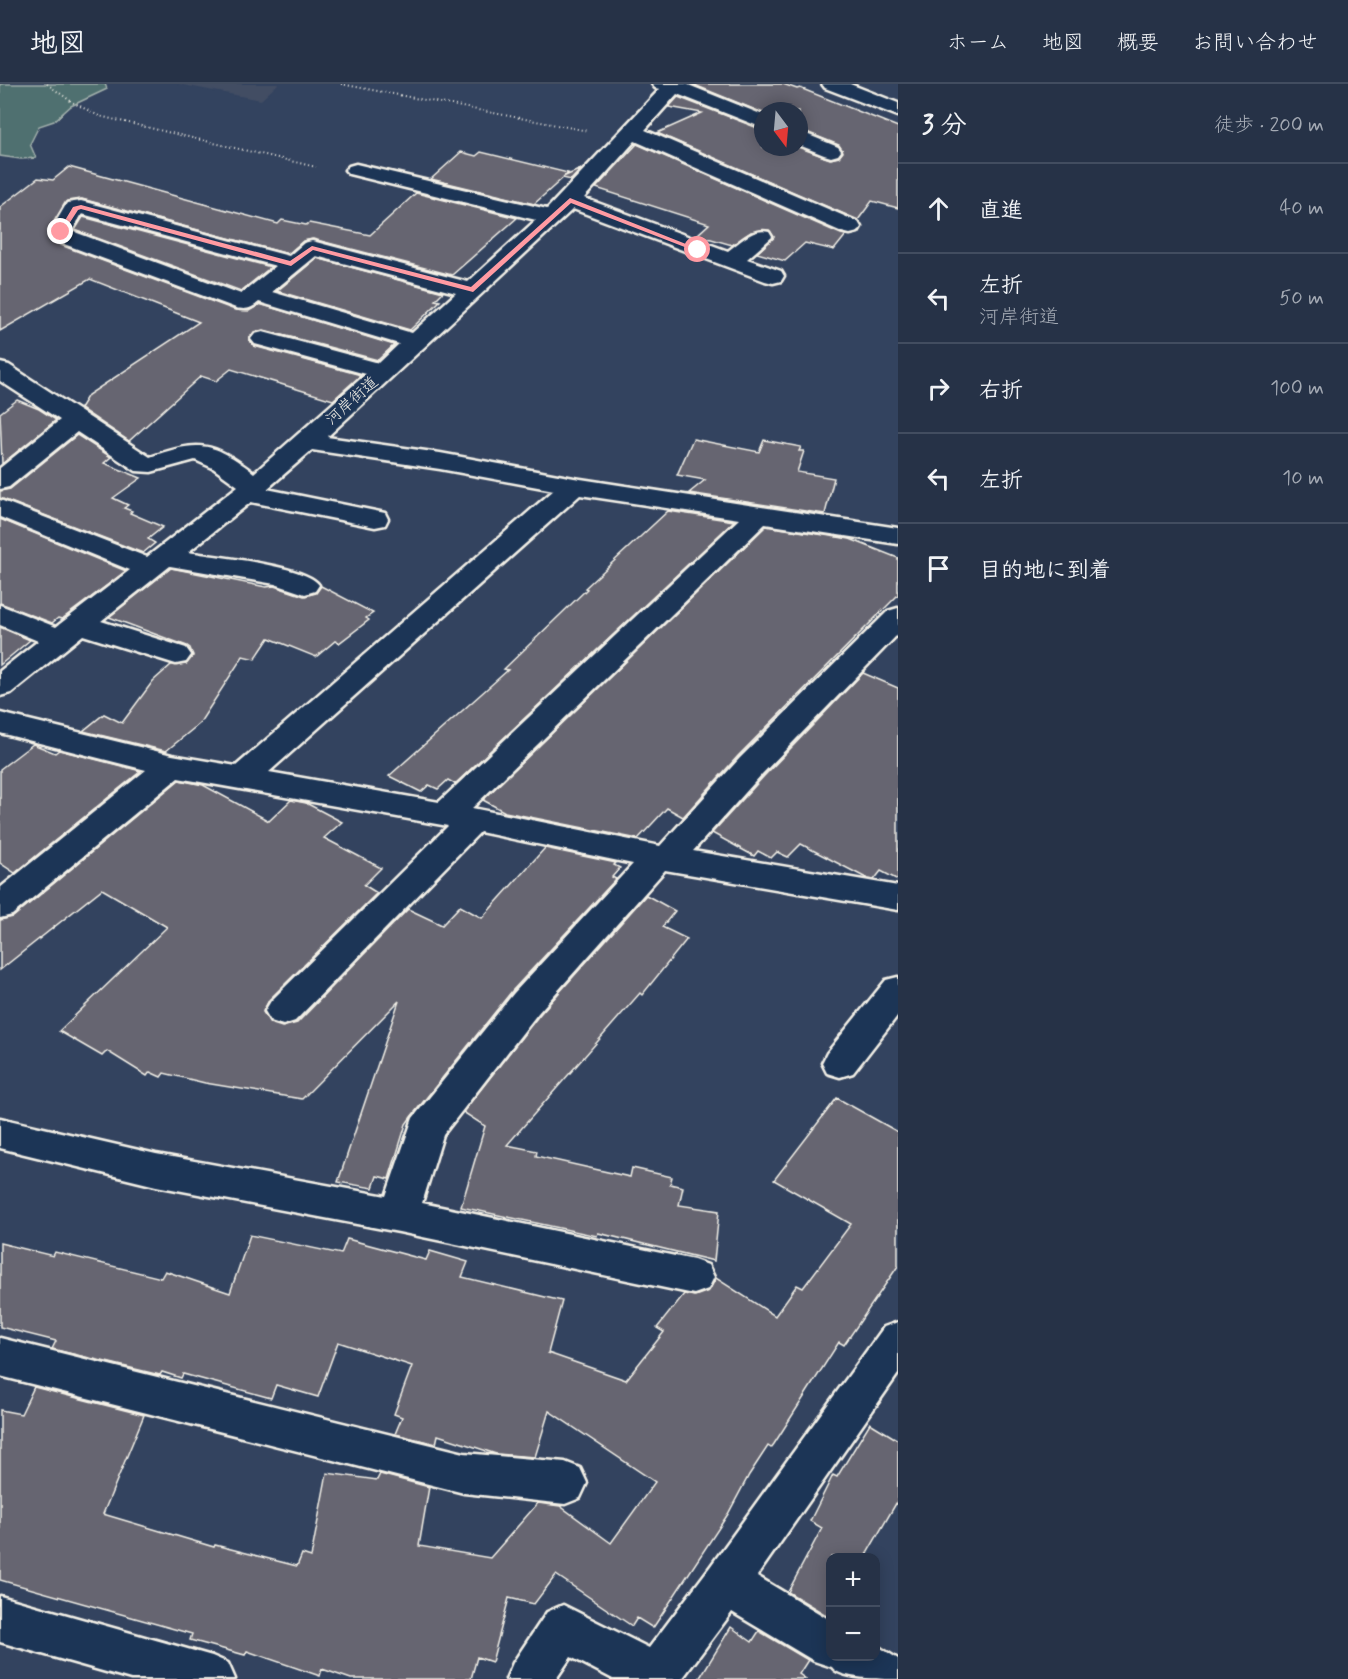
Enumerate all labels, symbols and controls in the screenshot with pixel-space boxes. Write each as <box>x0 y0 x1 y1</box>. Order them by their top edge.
text: 地図 <box>30 26 86 63</box>
text: ホーム <box>947 29 1009 57</box>
text: 地図 <box>1042 29 1084 57</box>
text: 概要 <box>1117 29 1159 57</box>
text: お問い合わせ <box>1192 29 1318 57</box>
north arrow <box>754 102 808 156</box>
text: 3 分 <box>922 109 967 143</box>
text: 徒歩 · 200 m <box>1214 112 1324 139</box>
icon: ahead <box>922 192 955 225</box>
text: 40 m <box>1280 195 1324 222</box>
text: 直進 <box>979 197 1023 225</box>
route end <box>47 218 73 244</box>
route start <box>684 236 710 262</box>
text: 左折 <box>979 272 1023 300</box>
icon: left <box>922 282 955 315</box>
text: 50 m <box>1279 285 1324 312</box>
text: 河岸街道 <box>979 304 1059 331</box>
street label: 河岸街道 <box>321 372 383 430</box>
icon: right <box>922 372 955 405</box>
text: 100 m <box>1270 375 1324 402</box>
text: 右折 <box>979 377 1023 405</box>
icon: left <box>922 462 955 495</box>
text: 10 m <box>1282 465 1324 492</box>
text: 左折 <box>979 467 1023 495</box>
icon: arrive <box>922 552 955 585</box>
text: 目的地に到着 <box>979 557 1111 585</box>
map controls <box>826 1553 880 1661</box>
button: + <box>826 1553 880 1607</box>
button: − <box>826 1607 880 1661</box>

